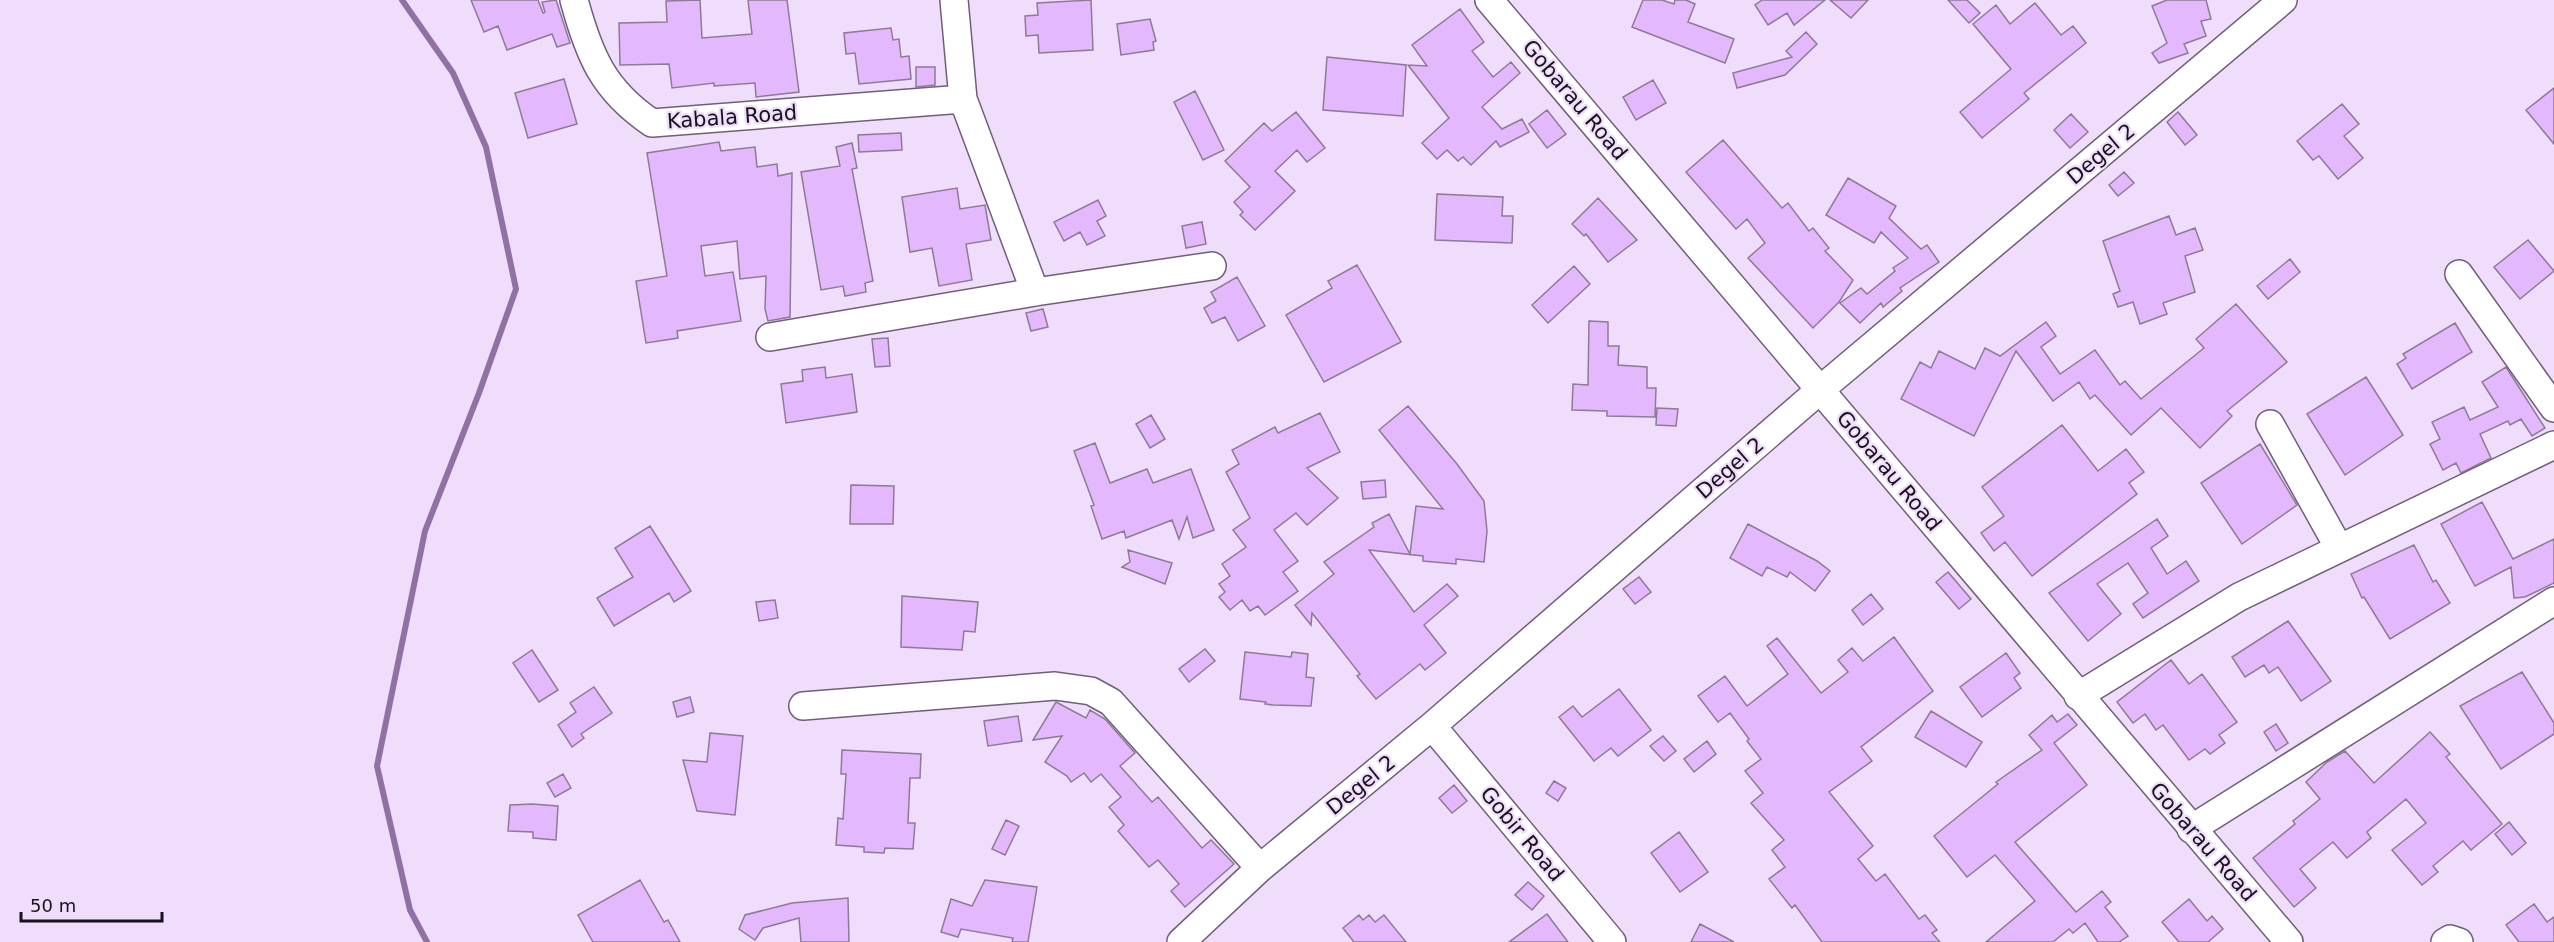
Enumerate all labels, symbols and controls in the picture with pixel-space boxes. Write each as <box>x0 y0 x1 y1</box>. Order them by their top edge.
street label: Gobarau Road <box>1518 35 1632 165</box>
street label: Kabala Road <box>666 100 798 134</box>
street label: Degel 2 <box>2062 119 2140 189</box>
street label: Gobarau Road <box>1832 406 1946 536</box>
street label: Degel 2 <box>1691 432 1769 504</box>
street label: Degel 2 <box>1322 750 1400 820</box>
street label: Gobarau Road <box>2145 778 2261 906</box>
street label: Gobir Road <box>1475 782 1569 886</box>
scale bar <box>21 885 162 923</box>
text: 50 m <box>30 895 76 916</box>

